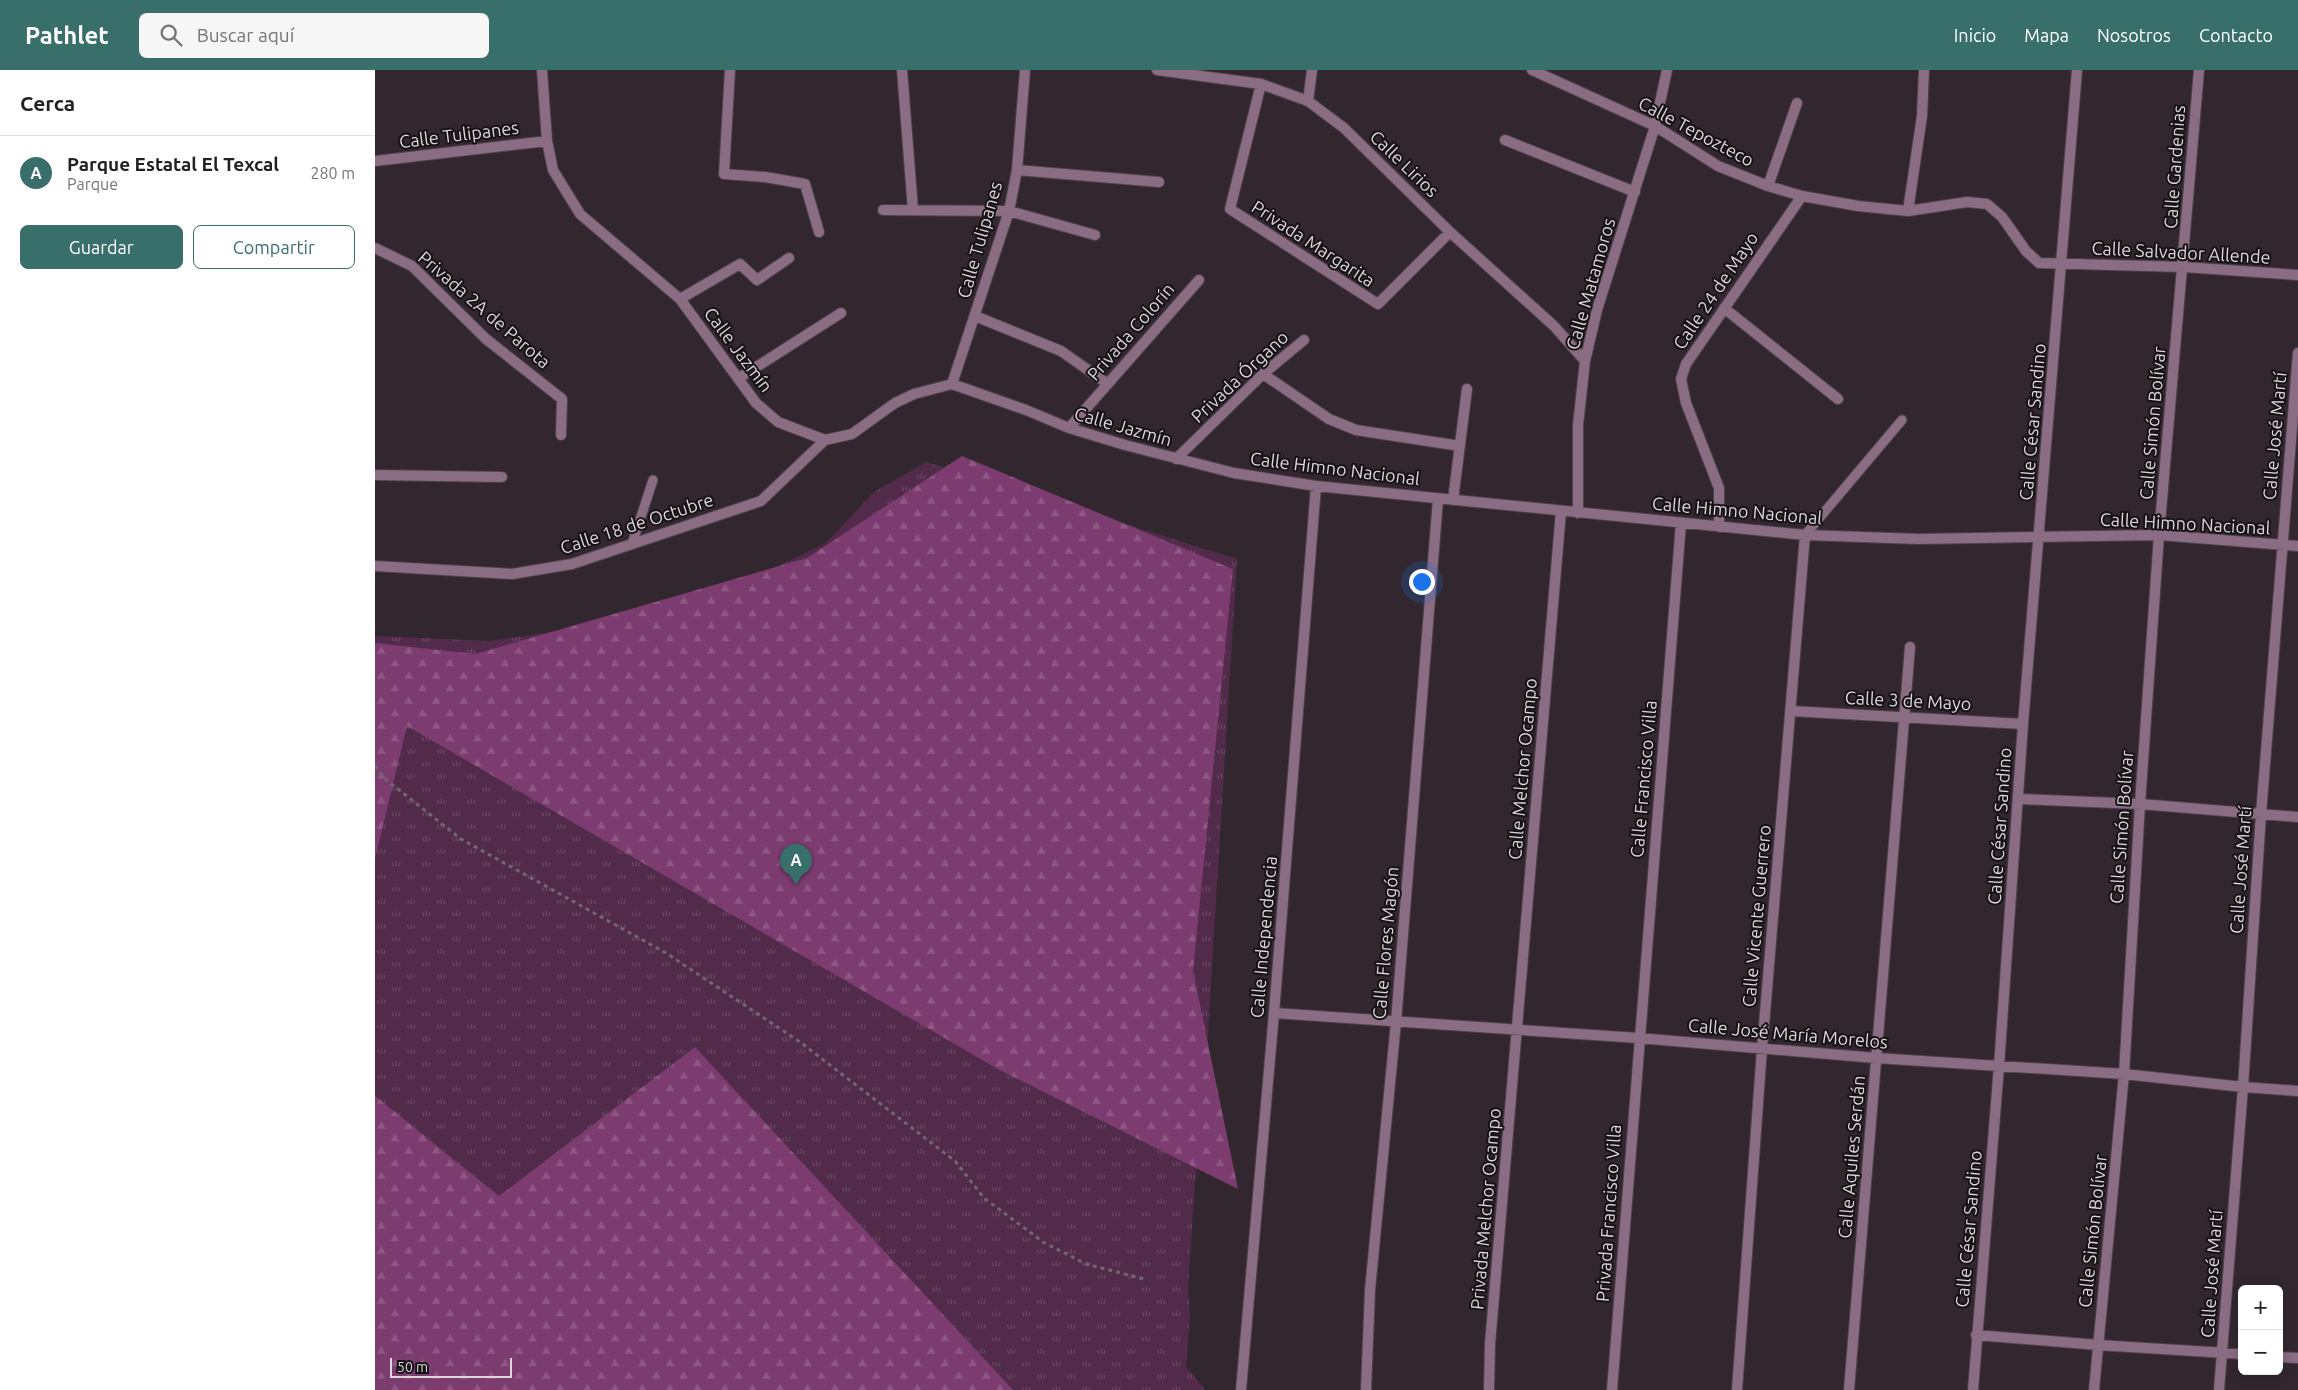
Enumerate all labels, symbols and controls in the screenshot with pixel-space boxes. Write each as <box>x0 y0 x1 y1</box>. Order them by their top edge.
search box <box>139 13 489 58</box>
icon: search <box>157 21 185 49</box>
text: Pathlet <box>25 22 109 49</box>
text: Buscar aquí <box>197 24 294 46</box>
text: Inicio <box>1954 25 1996 45</box>
text: Mapa <box>2024 25 2069 45</box>
text: Nosotros <box>2097 25 2171 45</box>
text: Contacto <box>2199 25 2273 45</box>
text: Cerca <box>20 91 75 115</box>
street label: Calle Tepozteco <box>1635 92 1758 170</box>
street label: Calle Gardenias <box>2160 104 2188 229</box>
street label: Calle Tulipanes <box>398 117 520 151</box>
street label: Calle Lirios <box>1367 126 1443 201</box>
text: Parque Estatal El Texcal <box>67 153 279 175</box>
text: A <box>30 164 42 182</box>
text: 280 m <box>310 164 355 182</box>
text: Parque <box>67 175 118 193</box>
street label: Calle Tulipanes <box>953 179 1005 300</box>
street label: Privada Margarita <box>1248 196 1379 290</box>
street label: Calle Matamoros <box>1562 215 1618 352</box>
button: Guardar <box>20 225 183 269</box>
button: Compartir <box>193 225 355 269</box>
street label: Calle 24 de Mayo <box>1669 228 1762 353</box>
street label: Calle Salvador Allende <box>2091 237 2271 267</box>
street label: Privada 2A de Parota <box>415 247 555 372</box>
street label: Privada Colorín <box>1083 279 1178 384</box>
street label: Calle Jazmín <box>701 303 777 395</box>
street label: Privada Órgano <box>1186 326 1292 426</box>
street label: Calle César Sandino <box>2015 343 2049 501</box>
street label: Calle Simón Bolívar <box>2135 345 2169 500</box>
street label: Calle José Martí <box>2258 371 2290 501</box>
street label: Calle Jazmín <box>1072 403 1174 449</box>
street label: Calle Himno Nacional <box>1249 448 1421 488</box>
street label: Calle 18 de Octubre <box>558 489 716 557</box>
street label: Calle Himno Nacional <box>1651 493 1823 527</box>
street label: Calle Himno Nacional <box>2099 509 2271 537</box>
your location <box>1409 569 1435 595</box>
street label: Calle Melchor Ocampo <box>1504 677 1540 861</box>
street label: Calle 3 de Mayo <box>1844 687 1972 713</box>
street label: Calle Francisco Villa <box>1626 699 1660 858</box>
street label: Calle César Sandino <box>1984 747 2014 905</box>
street label: Calle Simón Bolívar <box>2106 749 2136 904</box>
street label: Calle José Martí <box>2226 805 2254 935</box>
street label: Calle Vicente Guerrero <box>1738 824 1774 1008</box>
pin: A <box>780 844 812 885</box>
street label: Calle Independencia <box>1246 855 1280 1019</box>
street label: Calle Flores Magón <box>1368 866 1402 1020</box>
street label: Calle José María Morelos <box>1687 1014 1889 1052</box>
street label: Calle Aquiles Serdán <box>1834 1075 1868 1239</box>
street label: Privada Melchor Ocampo <box>1466 1107 1504 1311</box>
street label: Privada Francisco Villa <box>1592 1123 1624 1302</box>
street label: Calle César Sandino <box>1951 1150 1985 1308</box>
street label: Calle Simón Bolívar <box>2074 1153 2110 1308</box>
street label: Calle José Martí <box>2197 1209 2225 1339</box>
map controls <box>2238 1285 2283 1375</box>
button: + <box>2238 1285 2283 1330</box>
button: − <box>2238 1330 2283 1375</box>
scale bar <box>390 1355 513 1378</box>
text: 50 m <box>397 1359 428 1375</box>

